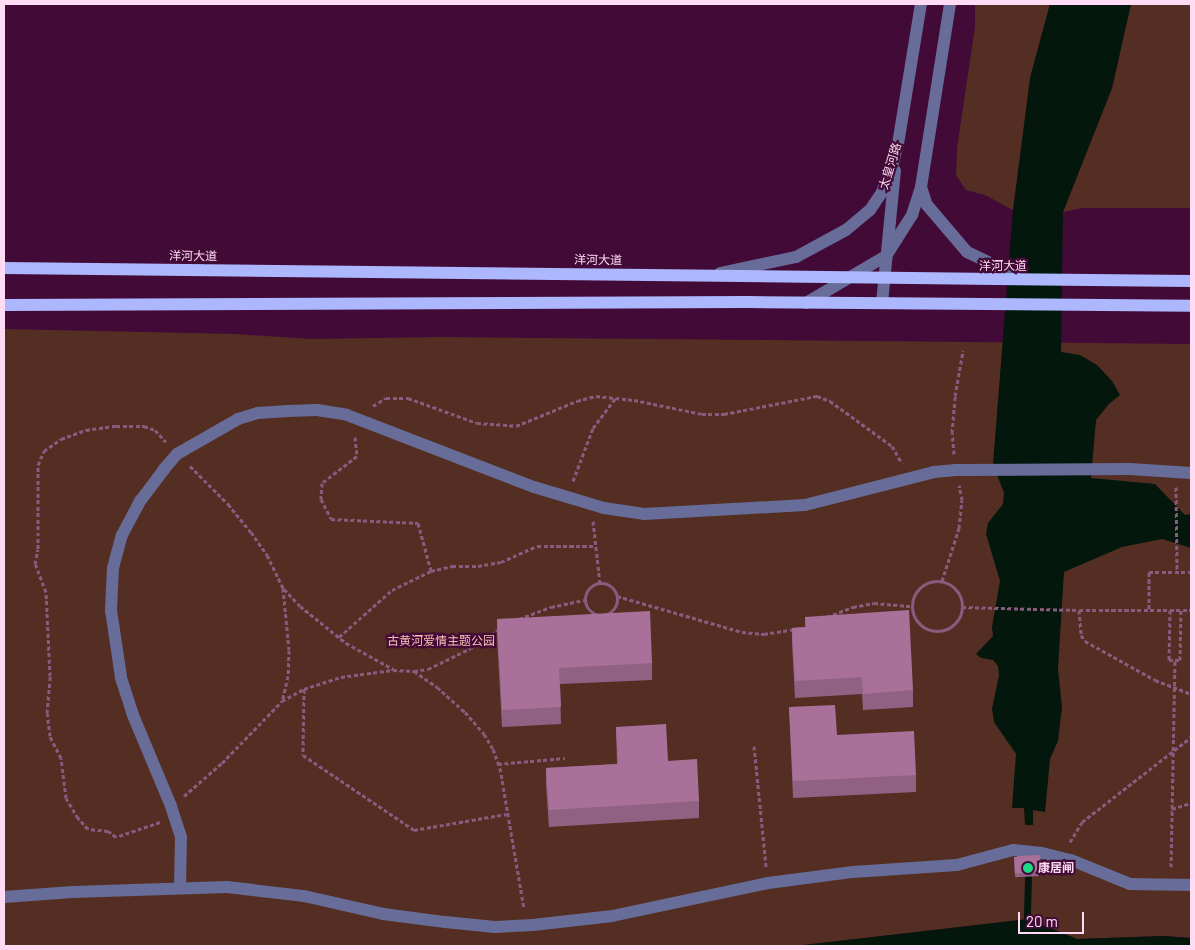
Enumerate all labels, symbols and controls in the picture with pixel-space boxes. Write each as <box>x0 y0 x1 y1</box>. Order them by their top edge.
street label: 太皇河路 <box>876 141 904 191</box>
street label: 洋河大道 <box>169 248 217 264</box>
street label: 洋河大道 <box>574 252 622 268</box>
street label: 洋河大道 <box>979 259 1027 273</box>
park label: 古黄河爱情主题公园 <box>387 634 495 648</box>
place label: 康居闸 <box>1038 861 1074 875</box>
marker: 康居闸 <box>1022 862 1034 874</box>
scale bar <box>1020 902 1086 934</box>
text: 20 m <box>1026 912 1058 930</box>

